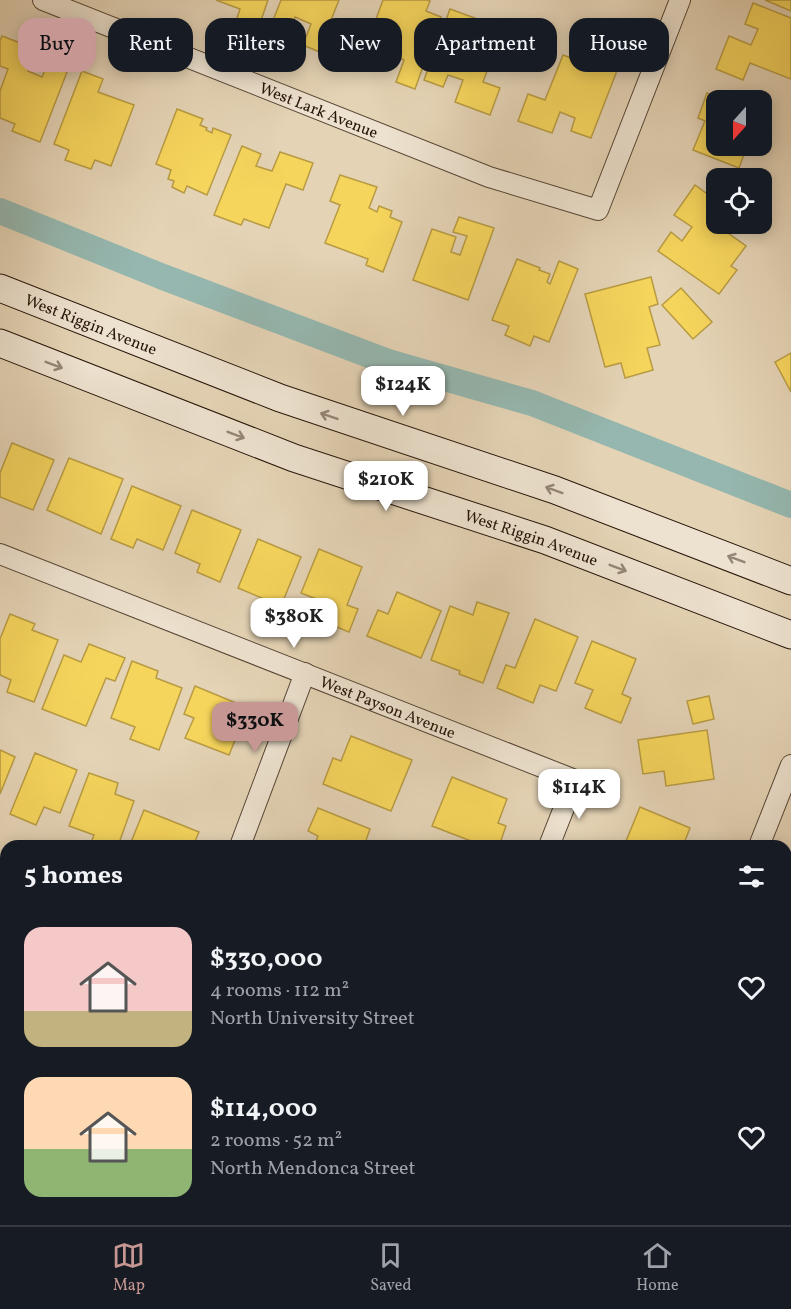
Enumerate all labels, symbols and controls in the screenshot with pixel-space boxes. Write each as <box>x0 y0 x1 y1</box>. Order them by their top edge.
chip: Buy <box>18 18 96 72</box>
chip: Rent <box>108 18 193 72</box>
chip: Filters <box>205 18 306 72</box>
chip: New <box>318 18 402 72</box>
chip: Apartment <box>414 18 557 72</box>
chip: House <box>569 18 669 72</box>
street label: West Lark Avenue <box>256 78 381 145</box>
north arrow <box>706 90 772 156</box>
map controls <box>706 90 772 234</box>
button: locate <box>706 168 772 234</box>
street label: West Riggin Avenue <box>21 290 160 362</box>
one-way arrow <box>44 360 63 371</box>
pin: $124K <box>361 366 445 417</box>
text: $124K <box>375 371 431 399</box>
one-way arrow <box>320 410 339 421</box>
one-way arrow <box>226 430 245 441</box>
pin: $210K <box>344 461 428 512</box>
text: $210K <box>358 466 414 494</box>
one-way arrow <box>545 483 564 494</box>
street label: West Riggin Avenue <box>461 505 601 572</box>
one-way arrow <box>728 553 746 564</box>
one-way arrow <box>609 563 627 574</box>
pin: $380K <box>252 598 336 649</box>
text: $380K <box>264 603 324 631</box>
street label: West Payson Avenue <box>316 672 458 745</box>
pin: $330K <box>213 702 297 753</box>
text: $330K <box>226 707 284 735</box>
pin: $114K <box>537 769 621 820</box>
text: $114K <box>552 774 606 802</box>
text: 5 homes <box>24 858 123 894</box>
icon: filters <box>735 860 768 893</box>
text: $330,000 <box>210 941 323 977</box>
icon: home <box>72 951 144 1023</box>
icon: heart <box>735 971 768 1004</box>
text: 4 rooms · 112 m² <box>210 977 349 1005</box>
text: North University Street <box>210 1005 415 1033</box>
text: $114,000 <box>210 1091 317 1127</box>
icon: home <box>72 1101 144 1173</box>
icon: heart <box>735 1121 768 1154</box>
text: 2 rooms · 52 m² <box>210 1127 342 1155</box>
text: North Mendonca Street <box>210 1155 416 1183</box>
tab: Map <box>112 1239 145 1297</box>
tab: Saved <box>370 1239 411 1297</box>
tab: Home <box>636 1239 679 1297</box>

